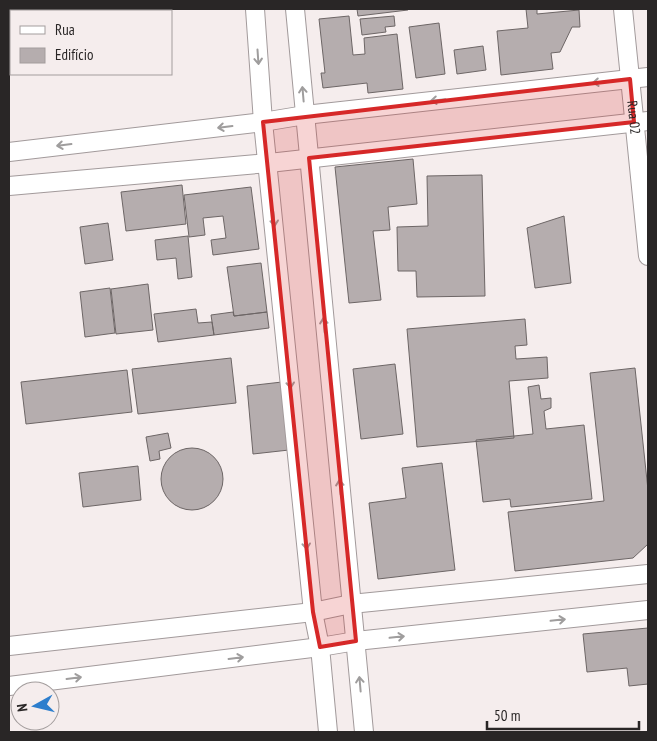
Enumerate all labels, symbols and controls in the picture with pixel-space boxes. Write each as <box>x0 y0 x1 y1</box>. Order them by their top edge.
legend <box>10 10 172 75</box>
text: Rua <box>55 20 75 39</box>
text: Edifício <box>55 45 93 64</box>
one-way arrow <box>254 49 263 65</box>
one-way arrow <box>592 77 608 87</box>
one-way arrow <box>298 86 307 102</box>
one-way arrow <box>431 95 447 105</box>
street label: Rua 02 <box>623 100 645 135</box>
one-way arrow <box>217 122 233 132</box>
one-way arrow <box>56 140 72 150</box>
one-way arrow <box>269 211 279 227</box>
one-way arrow <box>320 318 329 334</box>
one-way arrow <box>285 372 295 388</box>
one-way arrow <box>335 480 345 496</box>
one-way arrow <box>302 534 311 550</box>
one-way arrow <box>550 615 566 625</box>
one-way arrow <box>389 632 405 642</box>
one-way arrow <box>227 653 243 663</box>
one-way arrow <box>66 673 82 683</box>
one-way arrow <box>355 676 364 692</box>
north arrow <box>10 681 60 731</box>
scale bar <box>487 698 640 730</box>
text: N <box>13 703 32 713</box>
text: 50 m <box>494 706 520 725</box>

